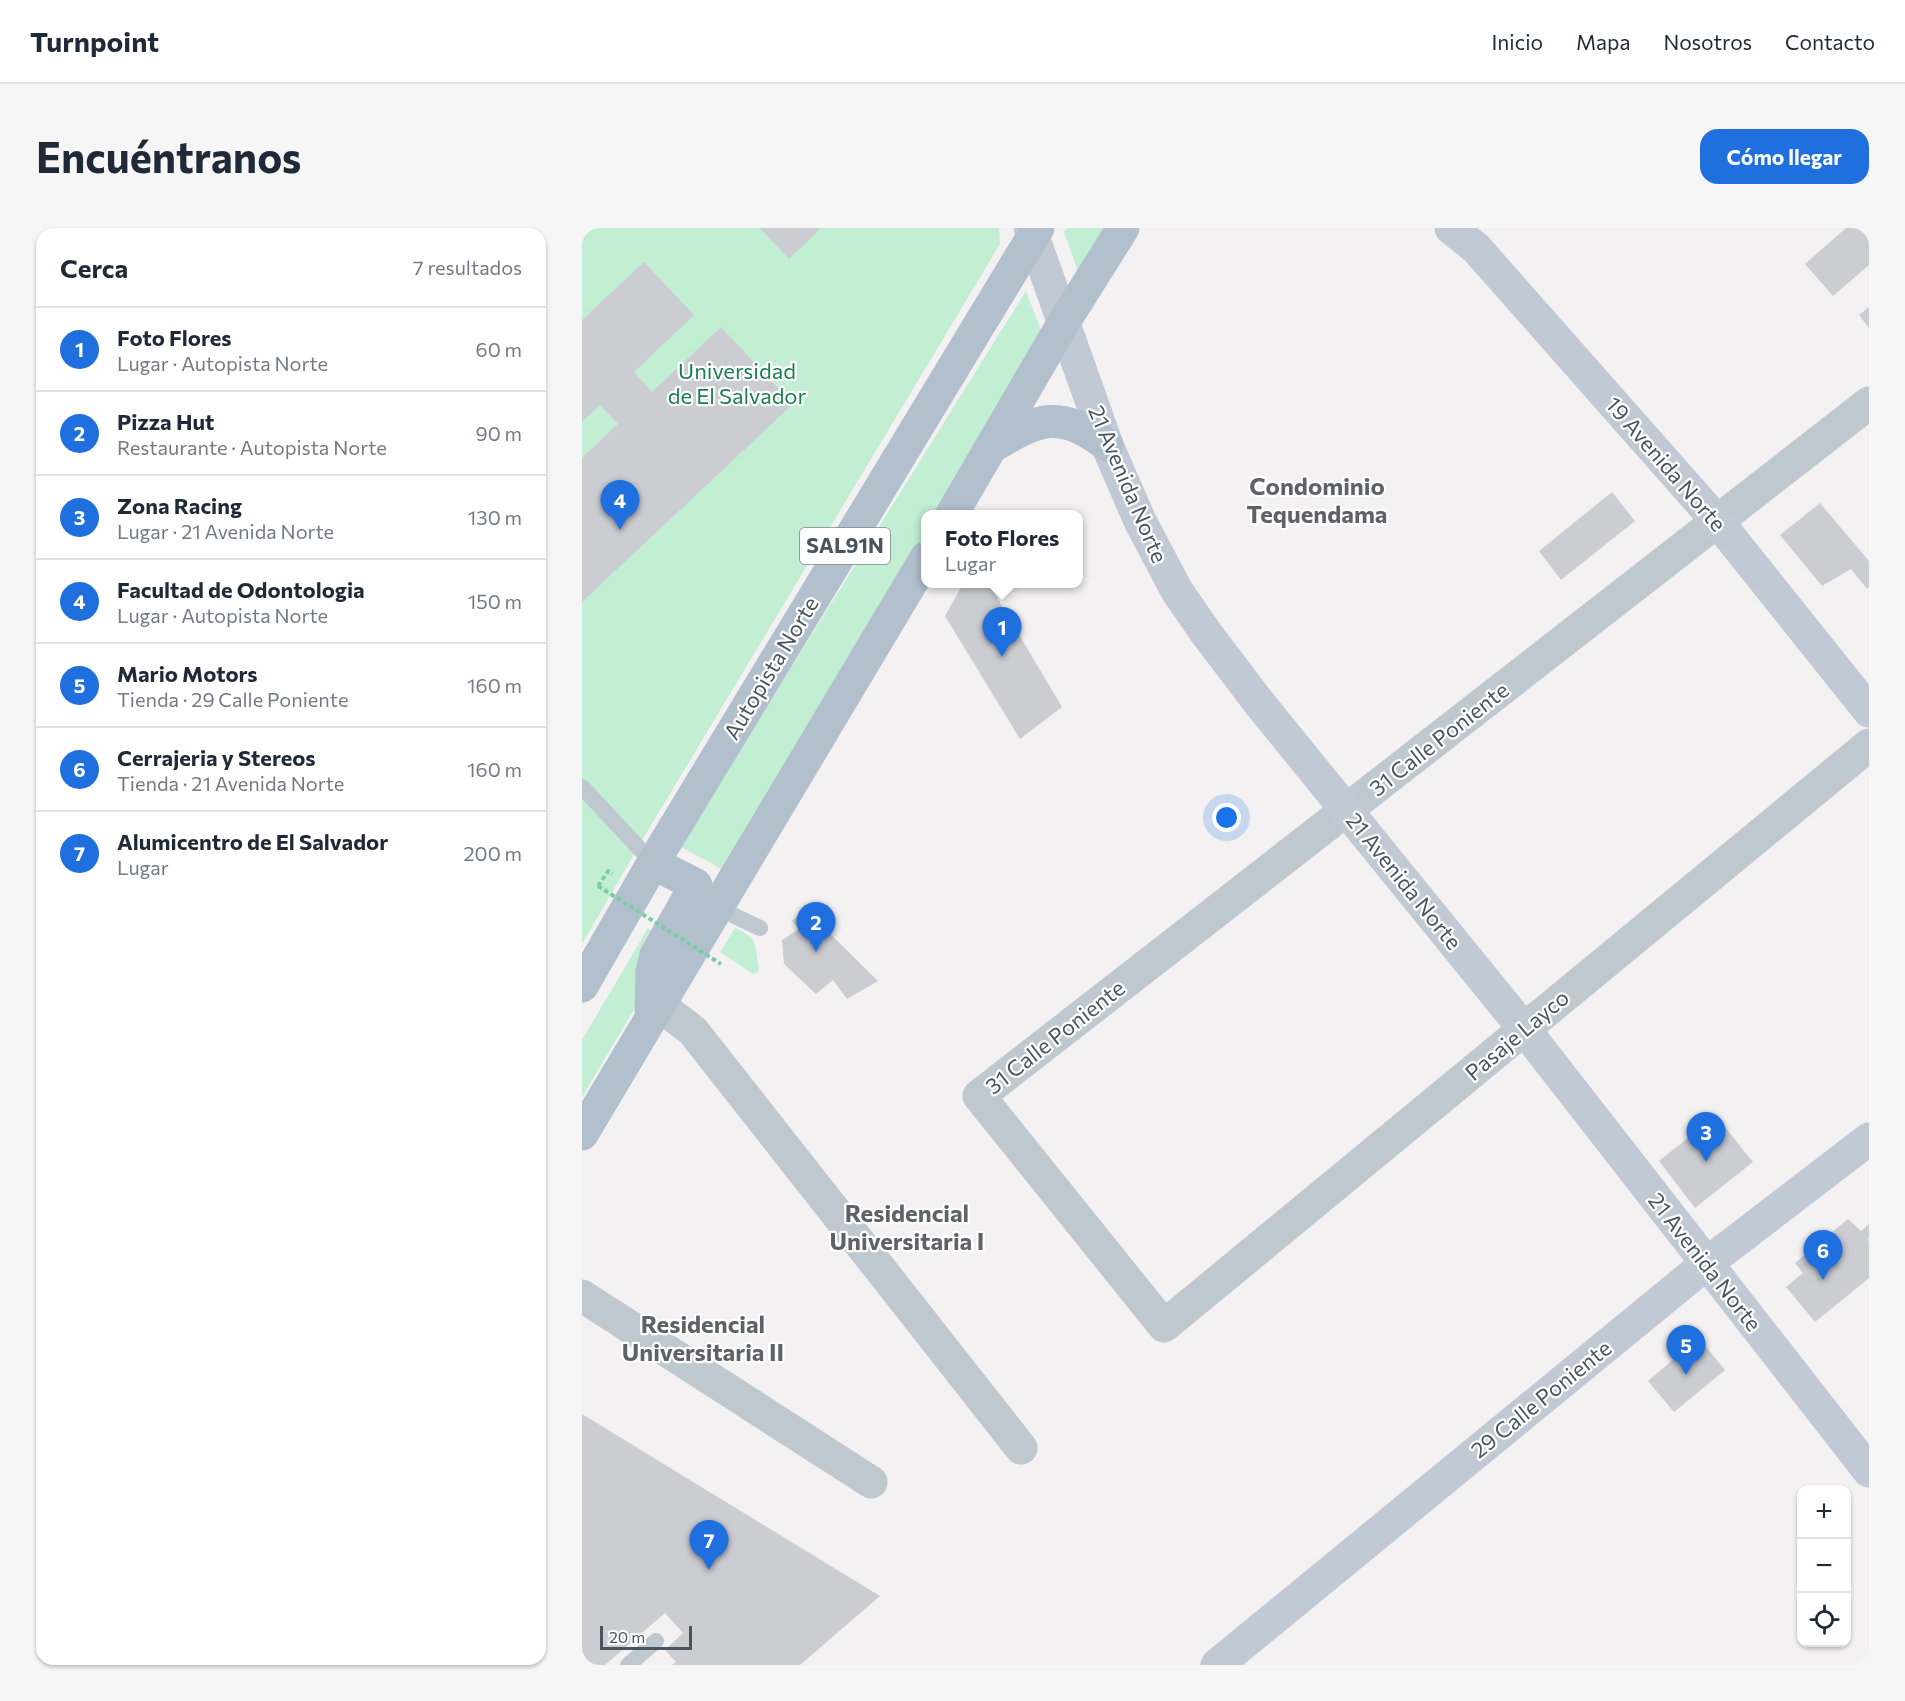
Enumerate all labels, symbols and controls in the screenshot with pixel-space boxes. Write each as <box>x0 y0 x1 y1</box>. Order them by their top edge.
text: Turnpoint <box>30 24 159 58</box>
text: Inicio <box>1491 29 1543 54</box>
text: Mapa <box>1576 29 1630 54</box>
text: Nosotros <box>1663 29 1752 54</box>
text: Contacto <box>1785 29 1875 54</box>
button: Cómo llegar <box>1700 129 1869 184</box>
text: Encuéntranos <box>36 130 301 182</box>
text: Cerca <box>60 252 128 283</box>
text: 7 resultados <box>413 255 522 279</box>
text: Foto Flores <box>117 324 232 351</box>
text: 1 <box>75 337 84 361</box>
text: 60 m <box>476 337 522 361</box>
text: Lugar · Autopista Norte <box>117 351 328 375</box>
park label: Universidad de El Salvador <box>668 357 807 409</box>
street label: 19 Avenida Norte <box>1601 391 1732 536</box>
street label: 21 Avenida Norte <box>1083 401 1174 567</box>
text: Pizza Hut <box>117 408 214 435</box>
text: 2 <box>74 421 85 445</box>
text: 90 m <box>476 421 522 445</box>
text: Restaurante · Autopista Norte <box>117 435 387 459</box>
district label: Condominio Tequendama <box>1247 471 1387 528</box>
pin: 4 <box>600 480 639 530</box>
text: Zona Racing <box>117 492 242 519</box>
text: 3 <box>74 505 85 529</box>
text: 130 m <box>468 505 522 529</box>
popup <box>921 510 1083 588</box>
text: Lugar · 21 Avenida Norte <box>117 519 334 543</box>
text: Foto Flores <box>945 524 1059 551</box>
road number: SAL91N <box>800 528 890 564</box>
text: Lugar <box>945 551 997 575</box>
text: Facultad de Odontologia <box>117 576 365 603</box>
text: 4 <box>73 589 86 613</box>
text: 150 m <box>468 589 522 613</box>
street label: Autopista Norte <box>717 592 824 744</box>
text: Lugar · Autopista Norte <box>117 603 328 627</box>
pin: 1 <box>982 608 1022 657</box>
text: Mario Motors <box>117 660 258 687</box>
text: 5 <box>74 673 85 697</box>
text: 160 m <box>467 673 522 697</box>
street label: 31 Calle Poniente <box>1364 676 1514 801</box>
text: Tienda · 29 Calle Poniente <box>117 687 348 711</box>
text: Cerrajeria y Stereos <box>117 744 315 771</box>
text: 6 <box>73 757 86 781</box>
text: 160 m <box>467 757 522 781</box>
text: Tienda · 21 Avenida Norte <box>117 771 344 795</box>
your location <box>1212 803 1241 832</box>
street label: 21 Avenida Norte <box>1341 807 1468 955</box>
text: Alumicentro de El Salvador <box>117 828 388 855</box>
text: 7 <box>74 841 85 865</box>
text: 200 m <box>464 841 522 865</box>
text: Lugar <box>117 855 169 879</box>
pin: 2 <box>796 902 836 952</box>
street label: 31 Calle Poniente <box>980 974 1130 1099</box>
street label: Pasaje Layco <box>1459 983 1574 1086</box>
pin: 3 <box>1686 1112 1726 1162</box>
street label: 21 Avenida Norte <box>1643 1187 1768 1336</box>
district label: Residencial Universitaria I <box>830 1198 984 1255</box>
pin: 6 <box>1804 1230 1842 1280</box>
district label: Residencial Universitaria II <box>622 1309 784 1366</box>
pin: 5 <box>1666 1326 1706 1375</box>
street label: 29 Calle Poniente <box>1465 1334 1616 1463</box>
map controls <box>1797 1485 1851 1647</box>
button: + <box>1797 1485 1851 1539</box>
pin: 7 <box>690 1520 728 1570</box>
button: − <box>1797 1539 1851 1593</box>
button: locate <box>1797 1593 1851 1647</box>
scale bar <box>600 1623 692 1650</box>
text: 20 m <box>609 1627 645 1646</box>

